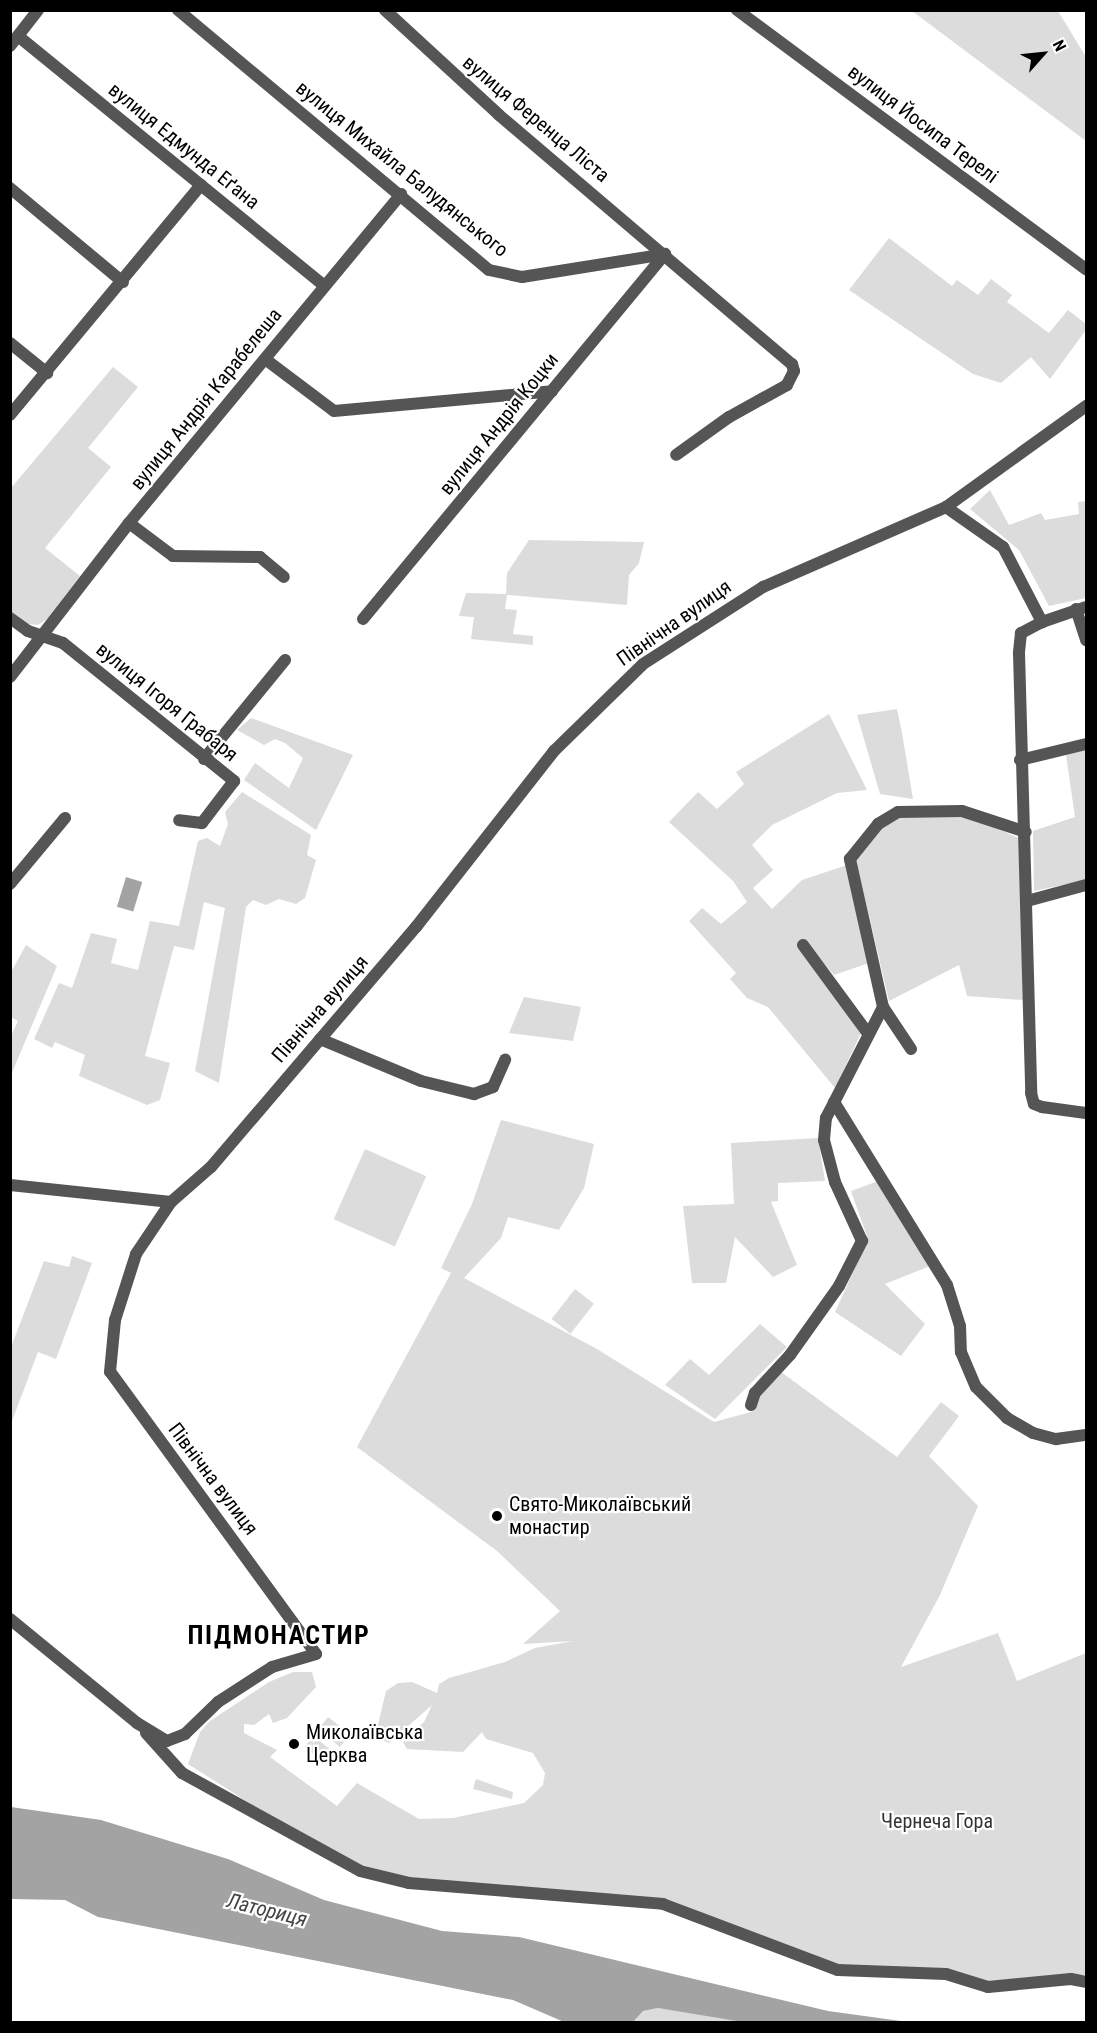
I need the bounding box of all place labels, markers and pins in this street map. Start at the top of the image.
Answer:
place label: Свято-Миколаївський монастир [509,1492,691,1539]
marker: Свято-Миколаївський монастир [490,1509,504,1523]
place label: Миколаївська Церква [306,1720,423,1767]
marker: Миколаївська Церква [287,1737,301,1751]

